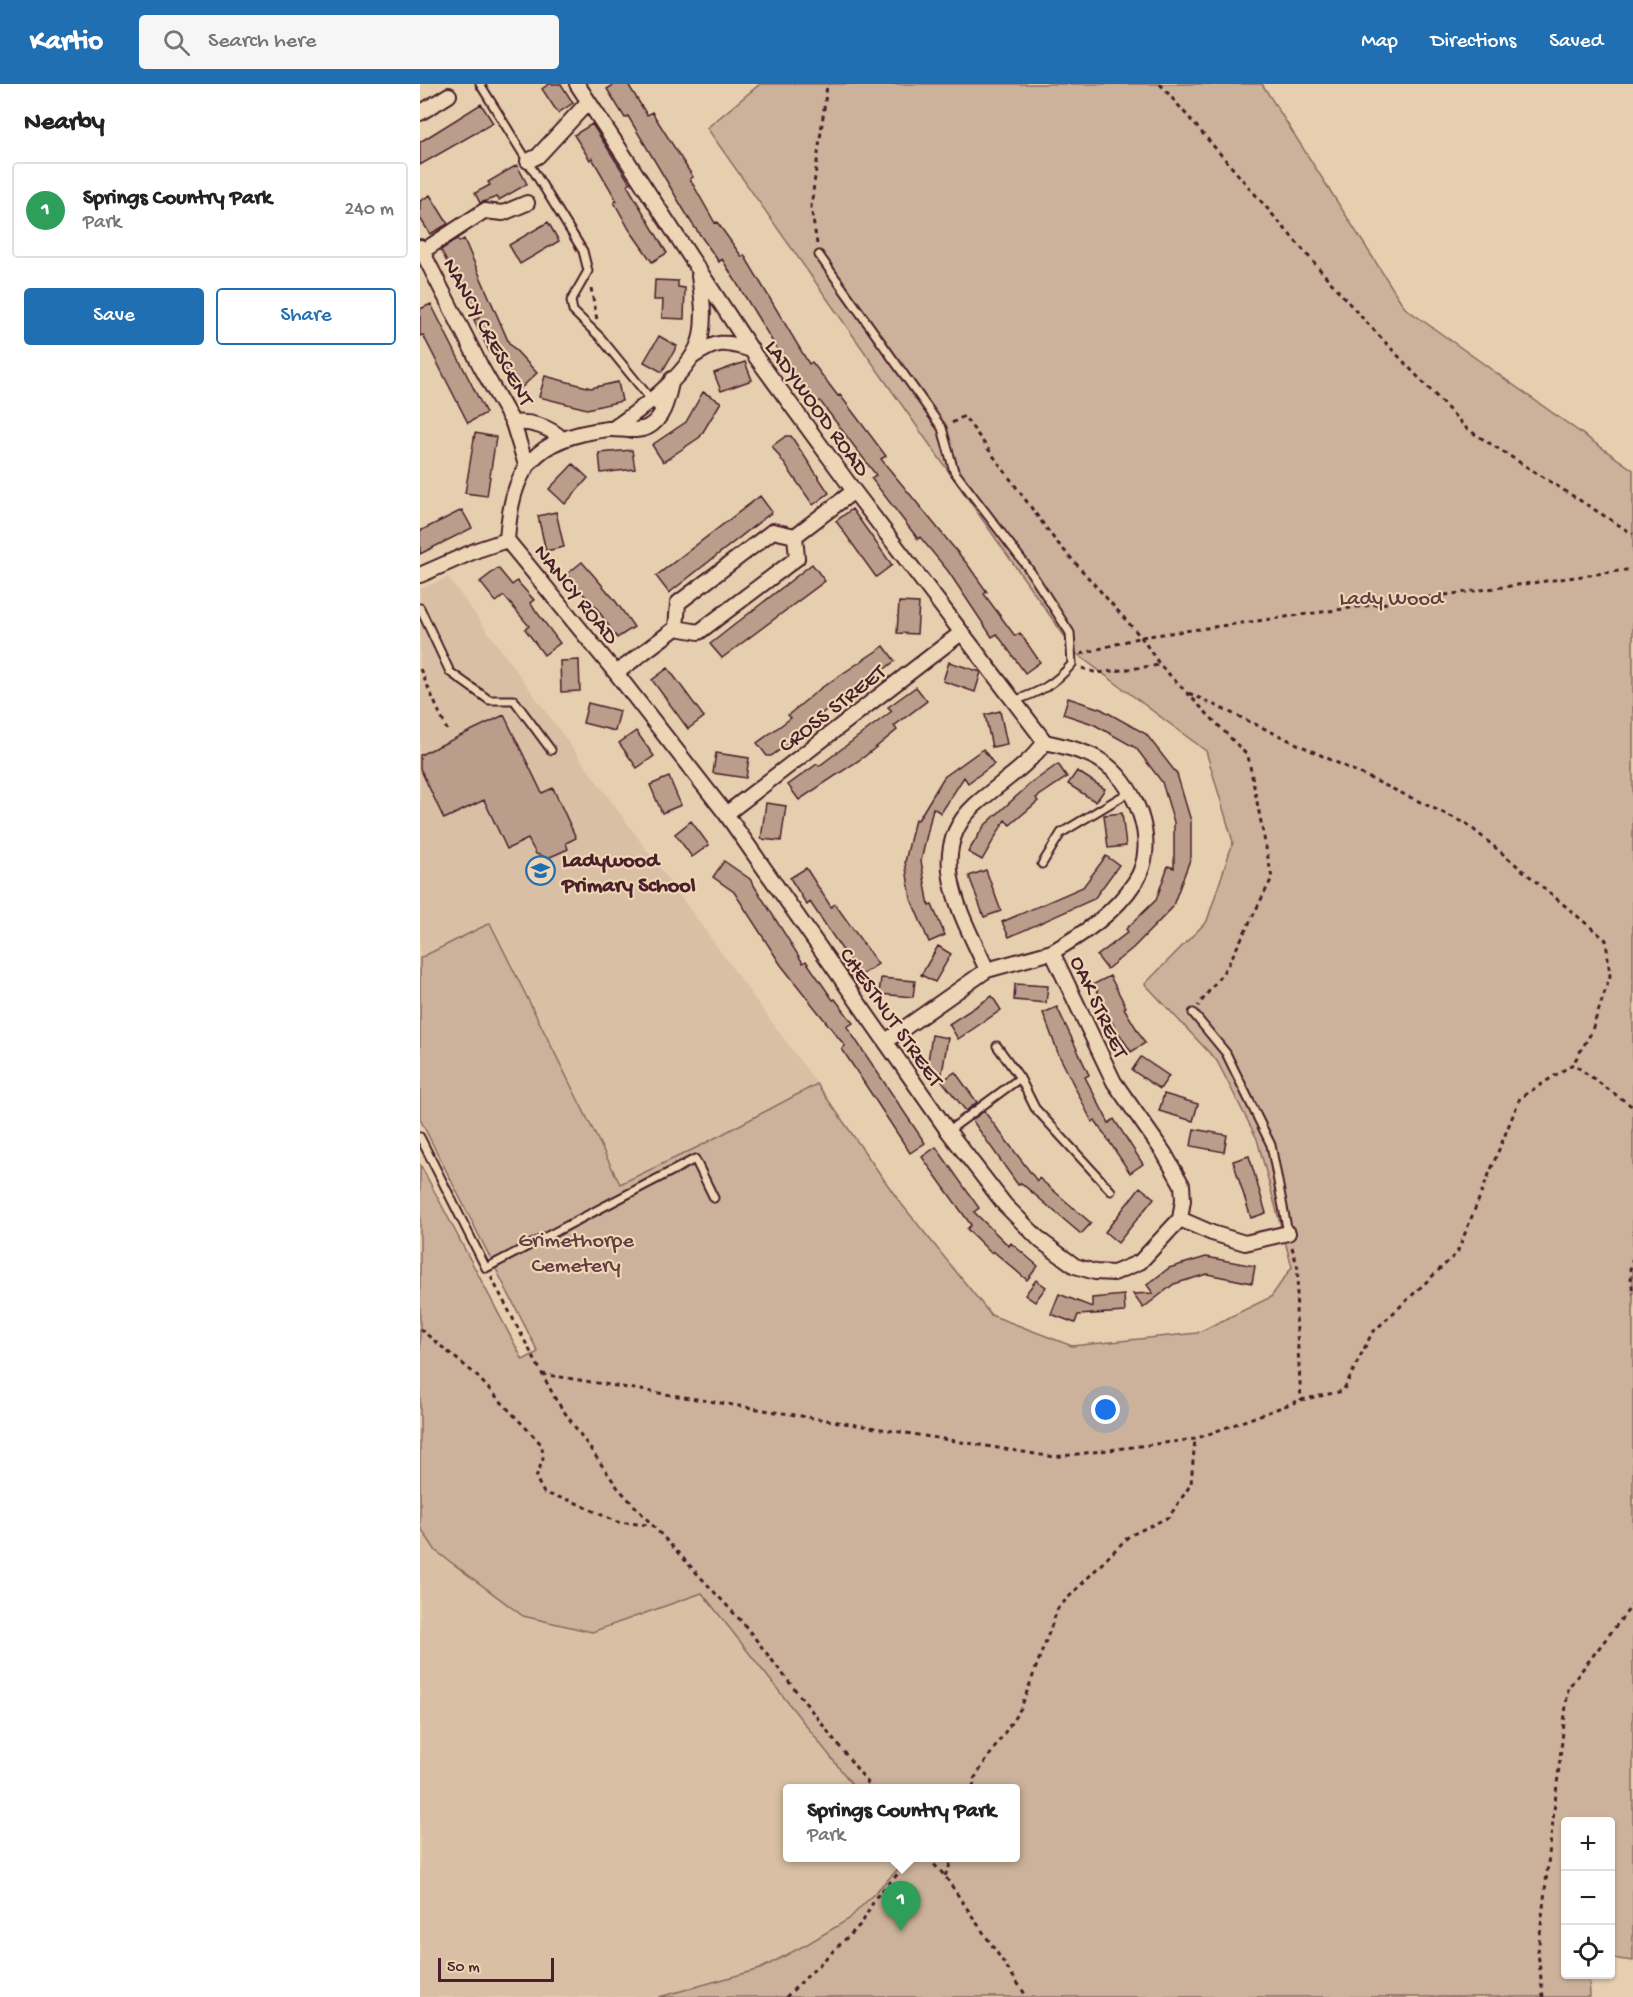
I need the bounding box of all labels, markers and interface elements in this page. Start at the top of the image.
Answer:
search box [139,15,559,69]
text: Kartio [30,26,103,59]
icon: search [160,26,193,59]
text: Search here [208,29,316,55]
text: Map [1361,30,1398,55]
text: Directions [1431,30,1516,55]
text: Saved [1549,30,1603,55]
text: Nearby [24,108,105,139]
text: Springs Country Park [83,186,272,212]
text: 1 [41,199,50,222]
text: 240 m [344,199,394,222]
text: Park [83,212,121,235]
street label: NANCY CRESCENT [435,255,539,413]
button: Save [24,288,204,345]
button: Share [216,288,396,345]
street label: LADYWOOD ROAD [758,336,874,483]
street label: NANCY ROAD [527,540,624,651]
park label: Lady Wood [1339,587,1445,613]
street label: CROSS STREET [775,659,893,760]
place label: Ladywood Primary School [561,849,696,900]
school or university icon: Ladywood Primary School [525,855,557,887]
street label: CHESTNUT STREET [832,944,948,1094]
street label: OAK STREET [1062,953,1133,1064]
park label: Grimethorpe Cemetery [518,1229,634,1280]
your location [1091,1395,1120,1424]
popup [783,1784,1020,1862]
text: Springs Country Park [807,1799,996,1825]
map controls [1561,1817,1615,1979]
button: + [1561,1817,1615,1871]
text: Park [807,1825,845,1848]
button: − [1561,1871,1615,1925]
pin: 1 [882,1882,920,1931]
button: locate [1561,1925,1615,1979]
scale bar [438,1955,554,1982]
text: 50 m [447,1959,480,1978]

